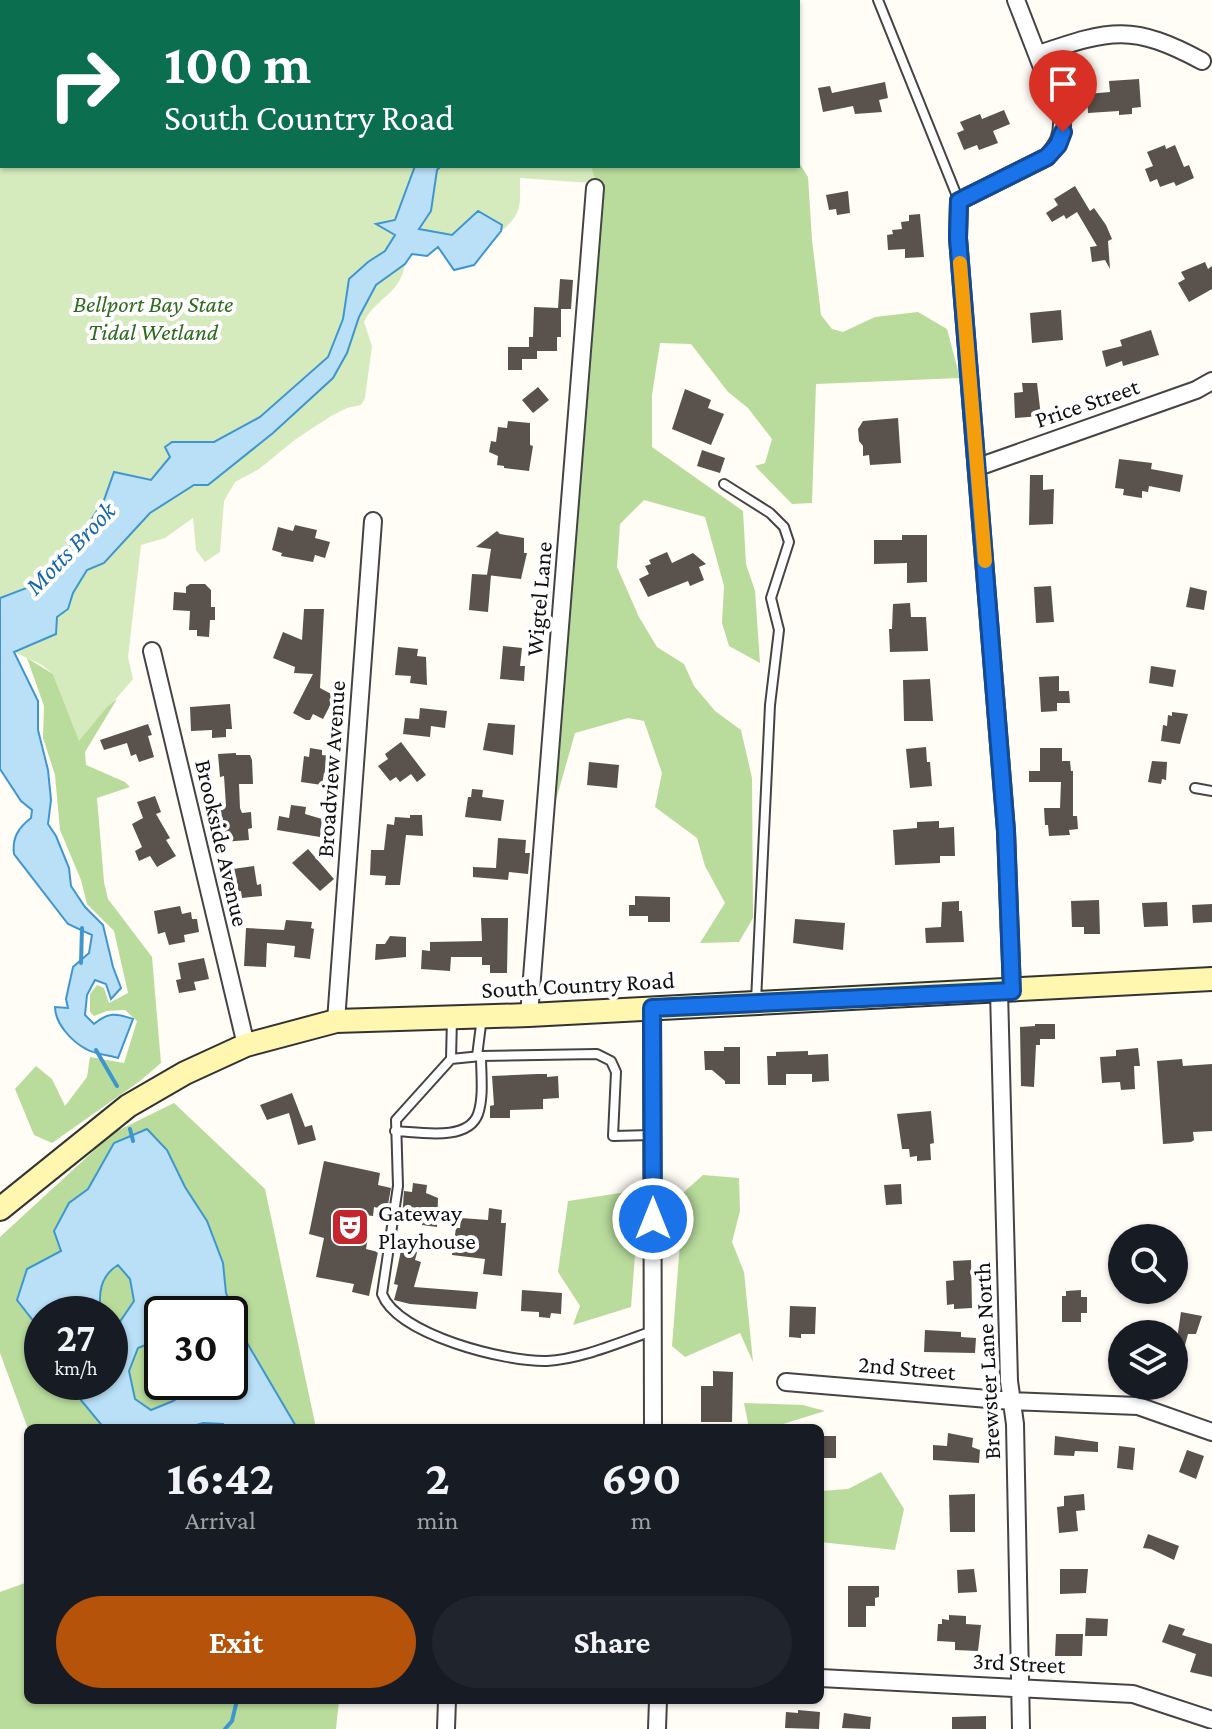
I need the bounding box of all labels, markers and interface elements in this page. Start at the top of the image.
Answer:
icon: right [32,32,136,136]
text: 100 m [164,33,311,95]
pin [1029,50,1097,132]
icon: arrive [1041,62,1085,106]
text: South Country Road [164,98,454,138]
park label: Bellport Bay State Tidal Wetland [73,290,233,345]
street label: Price Street [1031,372,1143,433]
water label: Motts Brook [18,495,123,601]
street label: Wigtel Lane [520,540,557,658]
street label: Broadview Avenue [311,679,350,858]
street label: Brookside Avenue [190,757,255,929]
street label: South Country Road [481,966,676,1003]
position arrow [611,1177,695,1261]
place label: Gateway Playhouse [378,1199,476,1254]
theatre icon: Gateway Playhouse [329,1206,371,1248]
map controls [1108,1224,1188,1400]
button: search [1108,1224,1188,1304]
street label: Brewster Lane North [968,1261,1005,1461]
speed limit sign: 30 [144,1296,248,1400]
text: 27 [57,1315,95,1360]
button: layers [1108,1320,1188,1400]
street label: 2nd Street [857,1350,958,1385]
text: km/h [54,1357,98,1379]
text: 16:42 [167,1451,274,1504]
text: 2 [425,1451,450,1504]
text: 690 [601,1451,681,1504]
text: Arrival [185,1506,256,1535]
text: min [417,1506,458,1535]
text: m [631,1506,652,1535]
button: Exit [56,1596,416,1688]
button: Share [432,1596,792,1688]
street label: 3rd Street [972,1647,1067,1678]

